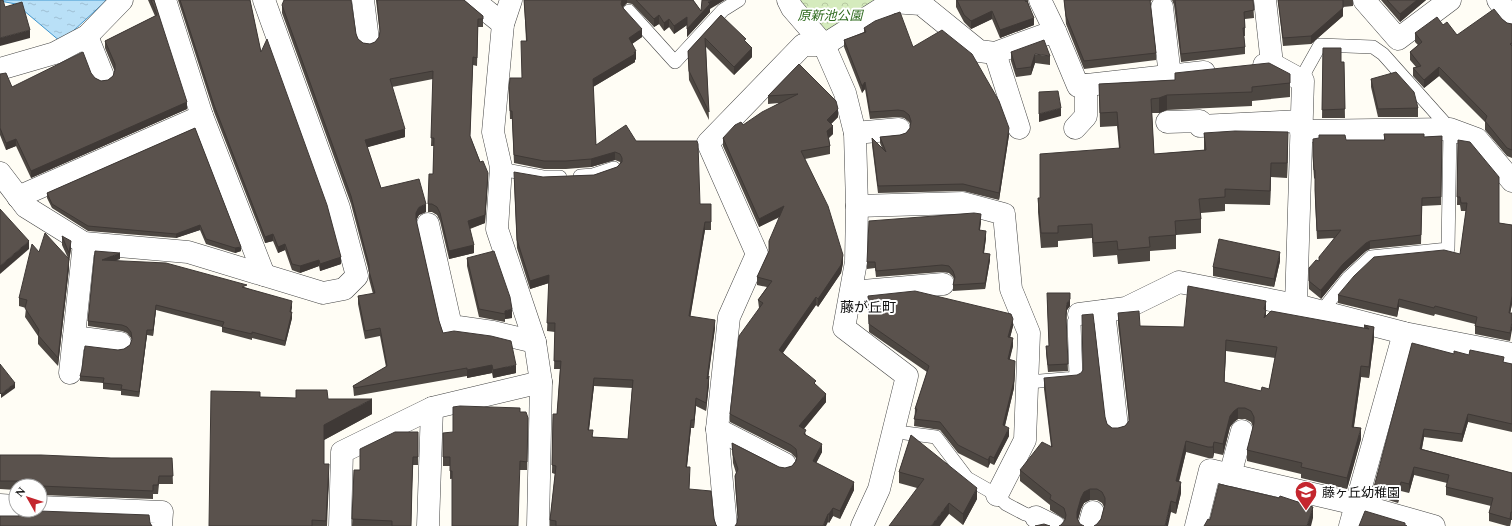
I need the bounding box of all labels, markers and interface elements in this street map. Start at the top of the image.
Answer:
park label: 原新池公園 [797,6,864,26]
district label: 藤が丘町 [840,297,896,318]
north arrow [8,478,48,518]
school or university icon: 藤ヶ丘幼稚園 [1293,479,1319,512]
text: N [11,483,30,501]
place label: 藤ヶ丘幼稚園 [1322,483,1400,503]

